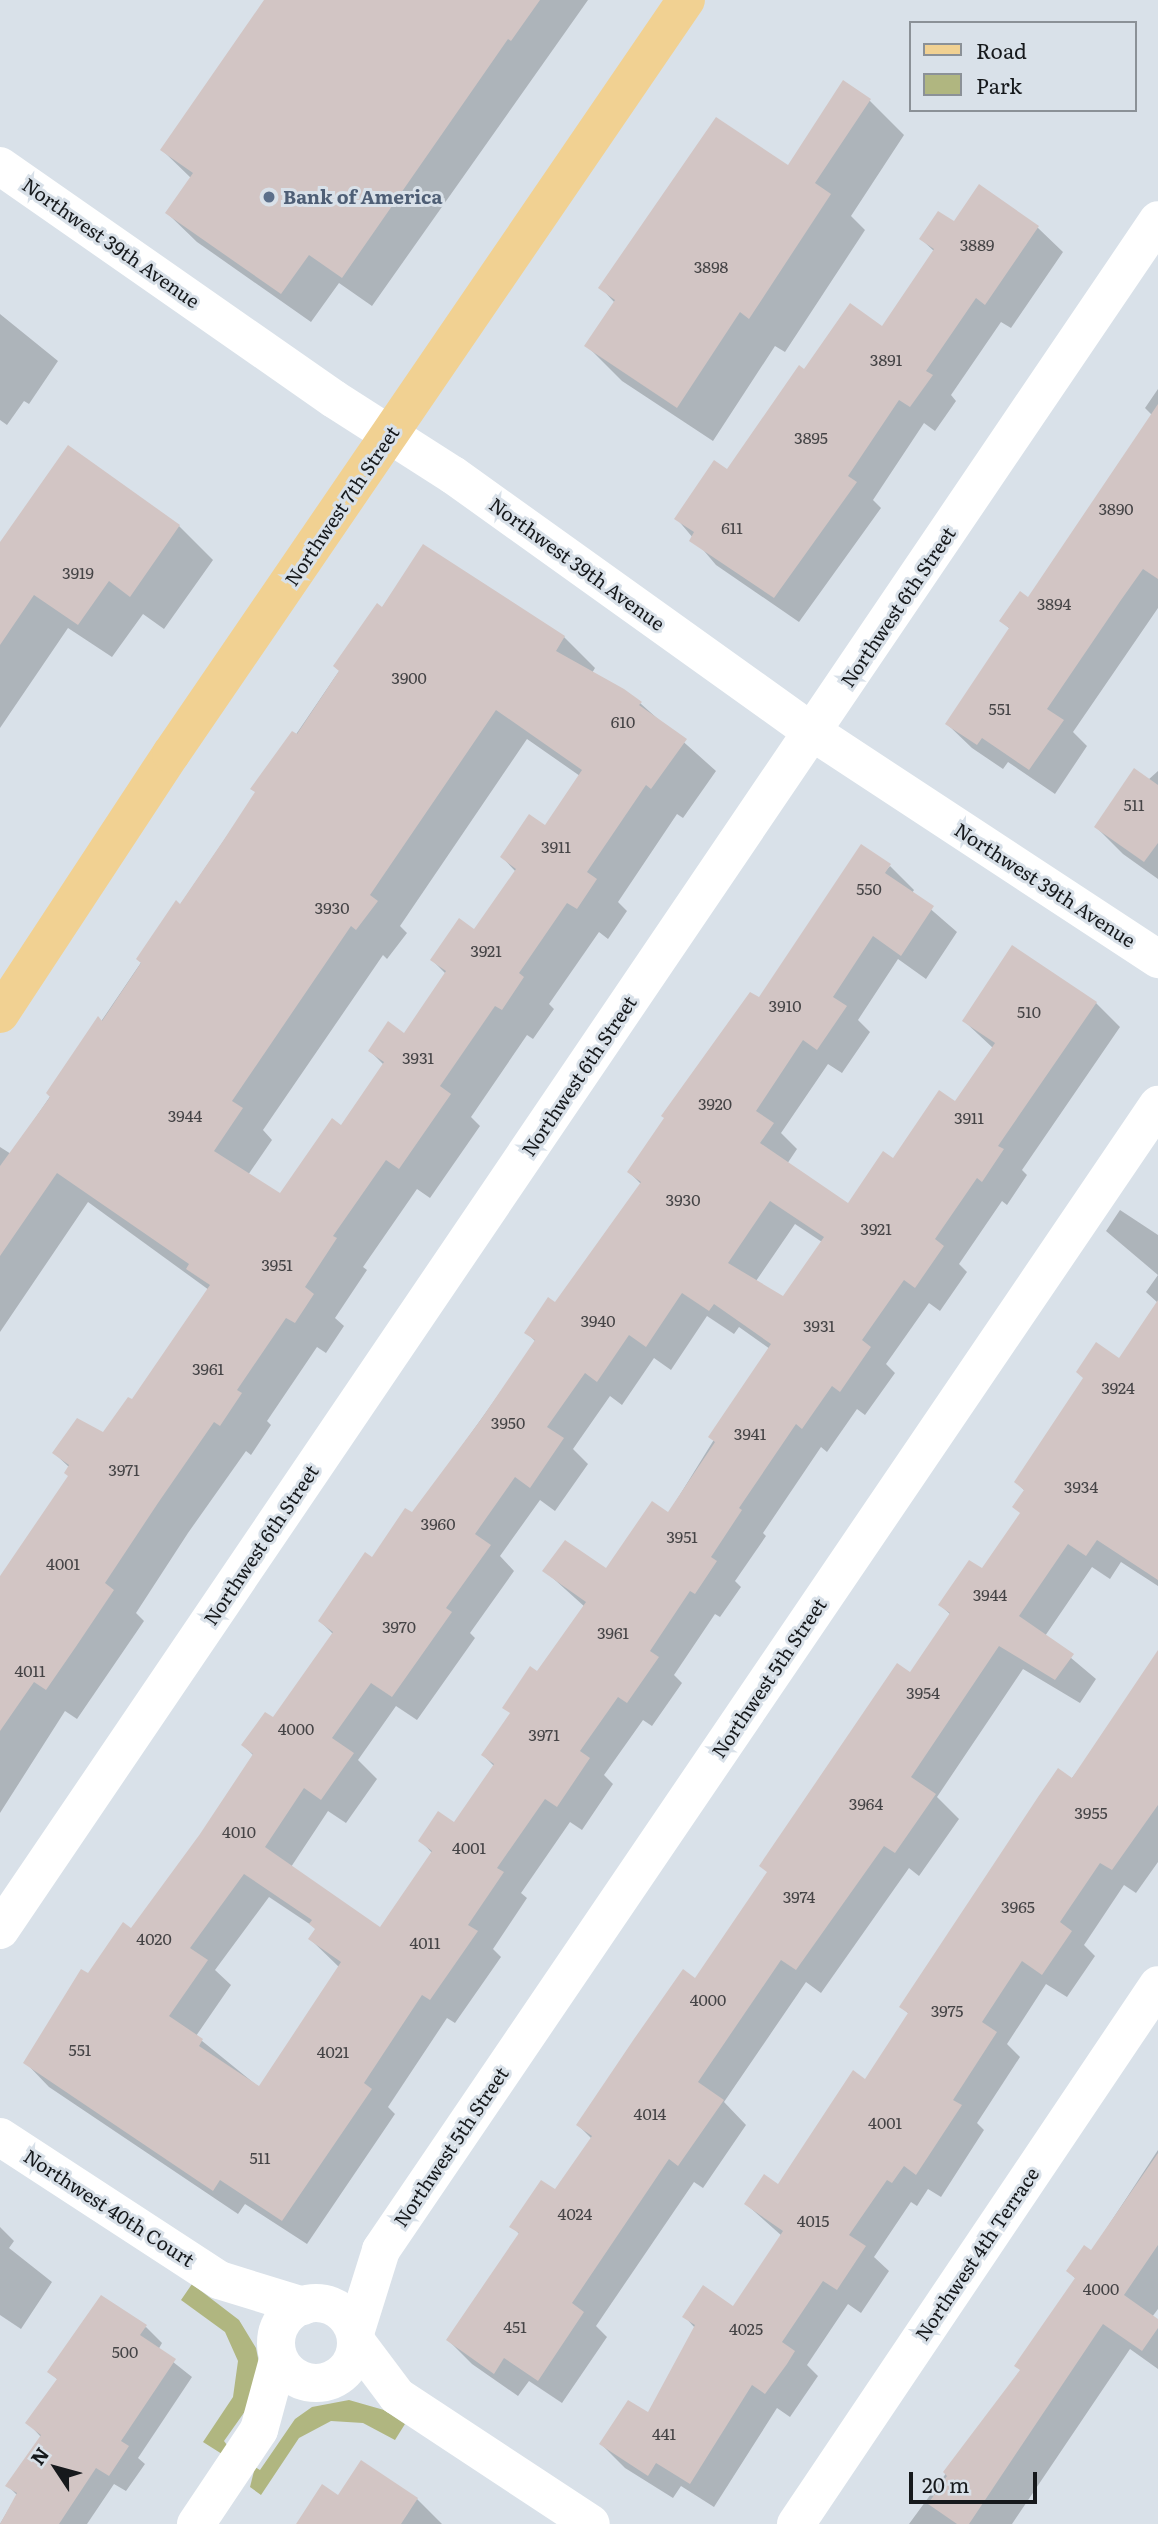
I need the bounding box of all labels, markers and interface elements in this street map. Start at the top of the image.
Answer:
legend [909,21,1137,112]
text: Road [976,34,1027,65]
text: Park [976,69,1022,100]
street label: Northwest 39th Avenue [18,173,204,313]
place label: Bank of America [283,186,442,208]
marker: Bank of America [261,189,277,205]
house number: 3889 [960,234,994,254]
house number: 3898 [694,256,728,276]
house number: 3891 [870,349,902,369]
street label: Northwest 7th Street [280,422,404,590]
house number: 3895 [794,427,828,447]
street label: Northwest 39th Avenue [485,493,669,635]
house number: 3890 [1098,498,1134,518]
house number: 611 [721,517,743,537]
street label: Northwest 6th Street [836,522,960,692]
house number: 3919 [62,562,94,582]
house number: 3894 [1037,593,1071,613]
house number: 3900 [391,667,427,687]
house number: 551 [989,698,1011,718]
house number: 610 [611,711,635,731]
house number: 511 [1123,794,1145,814]
street label: Northwest 39th Avenue [950,818,1140,952]
house number: 3911 [541,836,571,856]
house number: 550 [856,878,882,898]
house number: 3930 [315,897,349,917]
house number: 3921 [470,940,502,960]
street label: Northwest 6th Street [517,991,641,1161]
house number: 3910 [769,995,801,1015]
house number: 510 [1017,1001,1041,1021]
house number: 3931 [402,1047,434,1067]
house number: 3920 [698,1093,732,1113]
house number: 3944 [168,1105,202,1125]
house number: 3911 [954,1107,984,1127]
house number: 3930 [666,1189,700,1209]
house number: 3921 [860,1218,892,1238]
house number: 3951 [261,1254,293,1274]
house number: 3940 [580,1310,616,1330]
house number: 3931 [803,1315,835,1335]
house number: 3961 [192,1358,224,1378]
house number: 3924 [1101,1377,1135,1397]
house number: 3950 [491,1412,525,1432]
house number: 3941 [734,1423,766,1443]
house number: 3971 [108,1459,140,1479]
street label: Northwest 6th Street [199,1460,323,1630]
house number: 3934 [1064,1476,1098,1496]
house number: 3960 [421,1513,455,1533]
house number: 3951 [666,1526,698,1546]
house number: 4001 [46,1553,80,1573]
house number: 3944 [973,1584,1007,1604]
street label: Northwest 5th Street [707,1594,831,1762]
house number: 3970 [382,1616,416,1636]
house number: 3961 [597,1622,629,1642]
house number: 4011 [14,1660,46,1680]
house number: 3954 [906,1682,940,1702]
house number: 4000 [278,1718,314,1738]
house number: 3971 [528,1724,560,1744]
house number: 3964 [849,1793,883,1813]
house number: 3955 [1074,1802,1108,1822]
house number: 4010 [222,1821,256,1841]
house number: 4001 [452,1837,486,1857]
house number: 3974 [783,1886,815,1906]
house number: 3965 [1001,1896,1035,1916]
house number: 4020 [136,1928,172,1948]
house number: 4011 [409,1932,441,1952]
house number: 4000 [690,1989,726,2009]
house number: 3975 [931,2000,963,2020]
house number: 551 [69,2039,91,2059]
house number: 4021 [317,2041,349,2061]
street label: Northwest 5th Street [389,2063,513,2231]
house number: 4014 [634,2103,666,2123]
house number: 4001 [868,2112,902,2132]
street label: Northwest 40th Court [20,2144,198,2272]
house number: 511 [249,2147,271,2167]
street label: Northwest 4th Terrace [910,2163,1044,2345]
house number: 4024 [558,2203,592,2223]
house number: 4015 [797,2210,829,2230]
house number: 4000 [1083,2278,1119,2298]
house number: 451 [503,2316,527,2336]
house number: 4025 [729,2318,763,2338]
house number: 500 [112,2341,138,2361]
house number: 441 [652,2423,676,2443]
north arrow [21,2433,91,2503]
text: N [23,2441,55,2470]
scale bar [913,2458,1041,2502]
text: 20 m [922,2468,969,2499]

